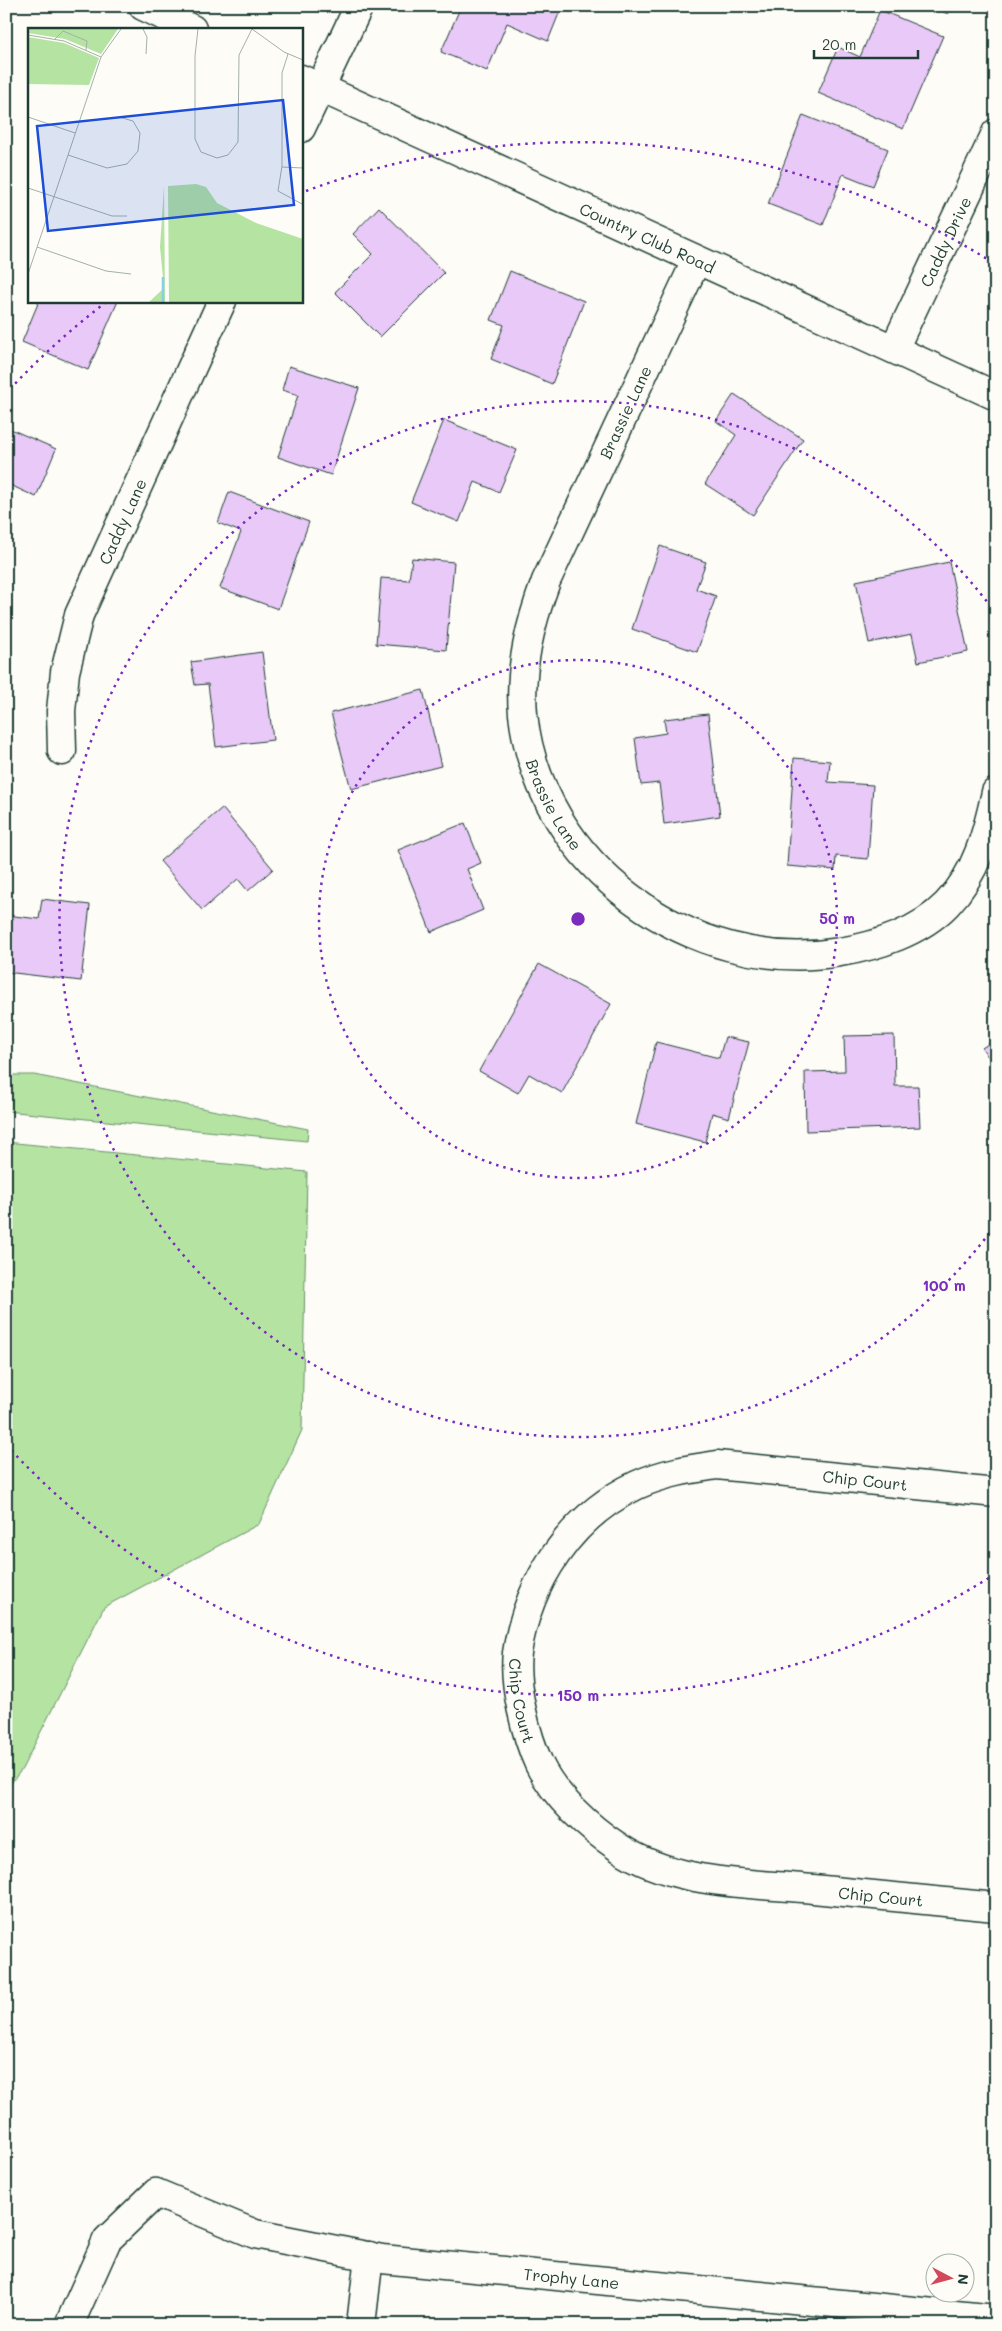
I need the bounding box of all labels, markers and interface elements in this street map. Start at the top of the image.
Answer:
inset map [28,28,302,302]
scale bar [814,28,918,60]
text: 20 m [822,34,856,54]
street label: Caddy Drive [914,193,975,290]
street label: Country Club Road [577,197,719,277]
street label: Brassie Lane [594,362,656,462]
street label: Caddy Lane [93,475,150,568]
street label: Brassie Lane [522,756,587,854]
text: 50 m [819,908,855,928]
centre of rings [569,910,587,928]
text: 100 m [922,1275,966,1295]
street label: Chip Court [822,1465,908,1495]
street label: Chip Court [506,1658,540,1745]
text: 150 m [557,1685,599,1705]
street label: Chip Court [837,1881,924,1910]
north arrow [924,2254,974,2304]
street label: Trophy Lane [523,2262,620,2293]
text: N [953,2273,973,2286]

